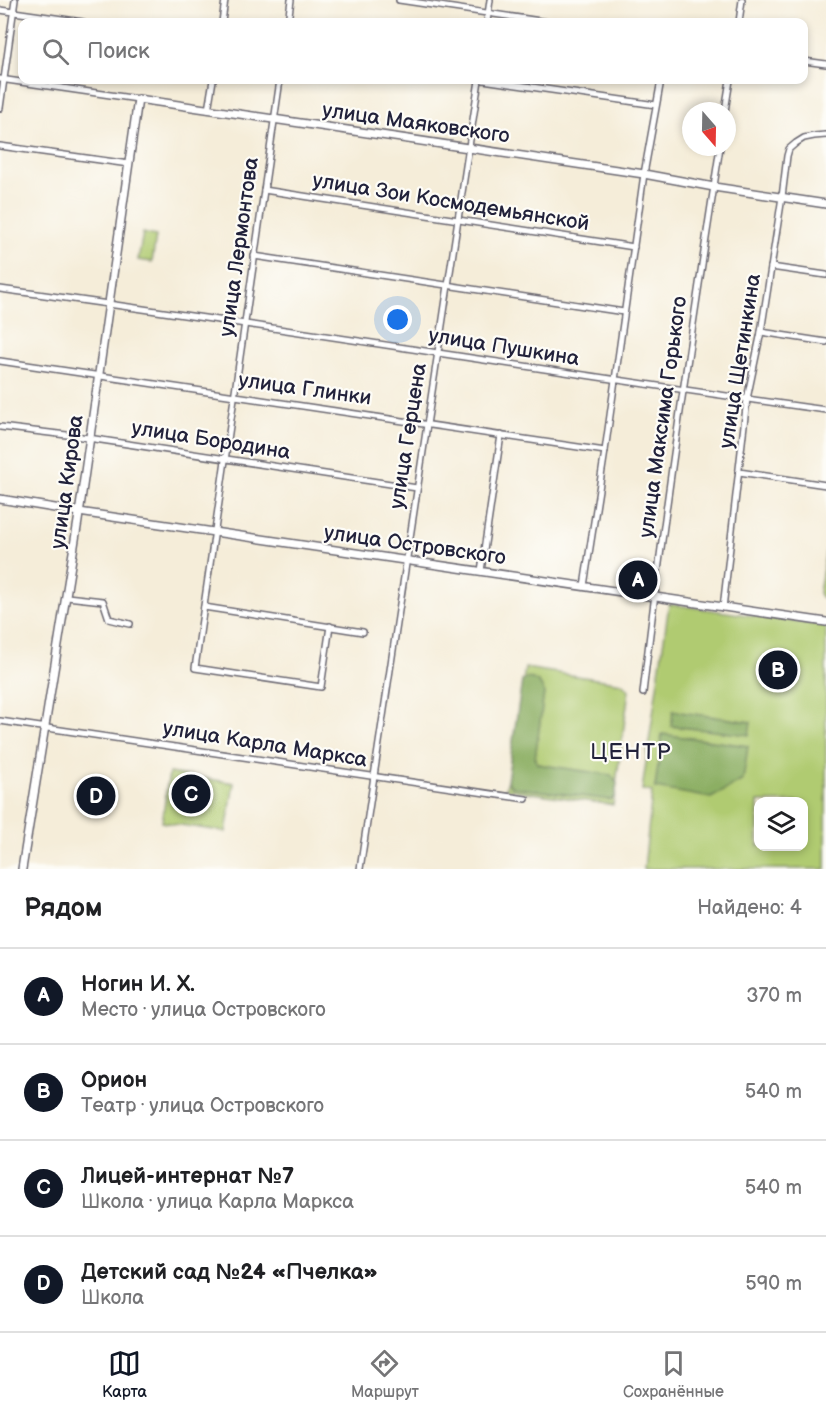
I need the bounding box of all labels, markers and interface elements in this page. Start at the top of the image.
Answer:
search box [18,18,808,84]
icon: search [39,35,72,68]
text: Поиск [87,38,150,65]
street label: улица Маяковского [321,97,511,149]
north arrow [682,102,736,156]
street label: улица Лермонтова [214,155,264,338]
street label: улица Зои Космодемьянской [311,168,591,236]
street label: улица Щетинкина [714,271,766,450]
street label: улица Максима Горького [634,295,692,539]
your location [383,305,412,334]
street label: улица Пушкина [427,323,582,371]
street label: улица Герцена [384,361,432,511]
street label: улица Глинки [237,367,373,411]
street label: улица Кирова [45,413,89,551]
street label: улица Бородина [130,415,293,465]
street label: улица Островского [322,520,508,570]
pin: A [618,558,658,602]
pin: B [758,648,798,692]
street label: улица Карла Маркса [161,715,370,773]
district label: ЦЕНТР [590,739,672,766]
pin: C [172,772,210,816]
pin: D [76,774,116,818]
map controls [754,797,808,851]
button: layers [754,797,808,851]
text: Рядом [24,893,102,924]
text: Найдено: 4 [697,896,802,920]
text: Ногин И. Х. [81,971,195,998]
text: A [37,984,50,1008]
text: 370 m [746,984,802,1008]
text: Место · улица Островского [81,998,326,1022]
text: Орион [81,1067,147,1094]
text: B [36,1080,51,1104]
text: 540 m [745,1080,802,1104]
text: Театр · улица Островского [81,1094,324,1118]
text: Лицей-интернат №7 [81,1163,294,1190]
text: C [36,1176,51,1200]
text: 540 m [745,1176,802,1200]
text: Школа · улица Карла Маркса [81,1190,354,1214]
text: Детский сад №24 «Пчелка» [81,1259,378,1286]
text: D [37,1272,50,1296]
text: 590 m [745,1272,802,1296]
text: Школа [81,1286,144,1310]
tab: Карта [102,1347,147,1402]
tab: Маршрут [351,1347,419,1402]
tab: Сохранённые [623,1347,724,1402]

